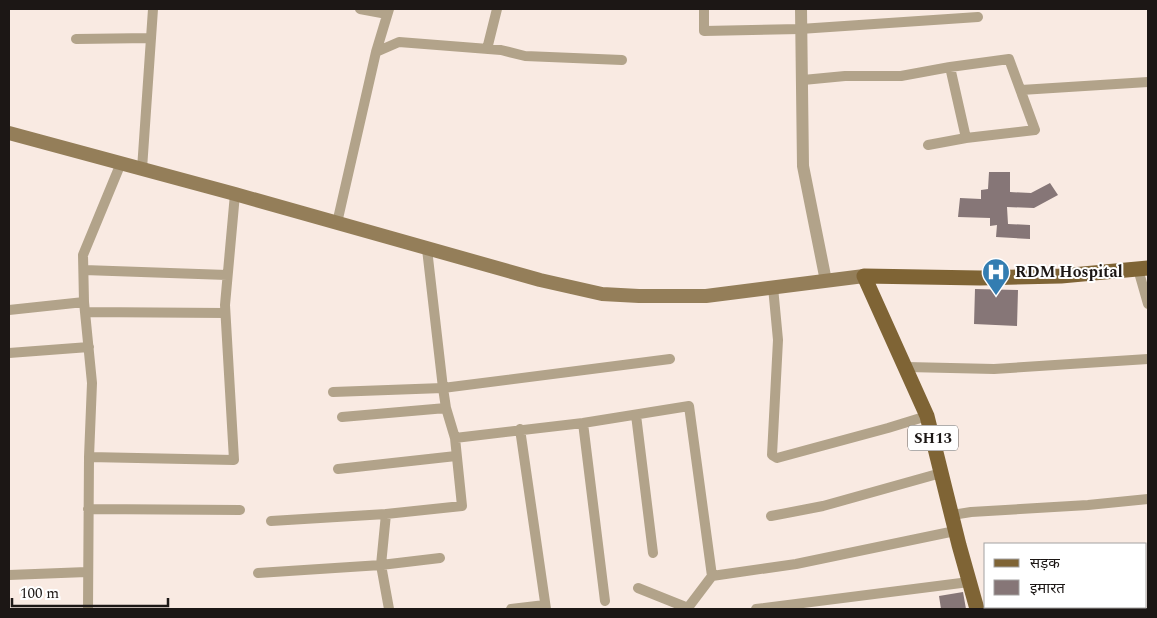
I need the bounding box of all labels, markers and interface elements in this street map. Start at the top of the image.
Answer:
hospital icon: RDM Hospital [981,257,1011,296]
place label: RDM Hospital [1015,260,1123,284]
road number: SH13 [908,426,958,450]
legend [984,543,1147,608]
text: सड़क [1030,552,1060,575]
scale bar [12,576,169,608]
text: इमारत [1030,577,1065,600]
text: 100 m [20,582,59,605]

